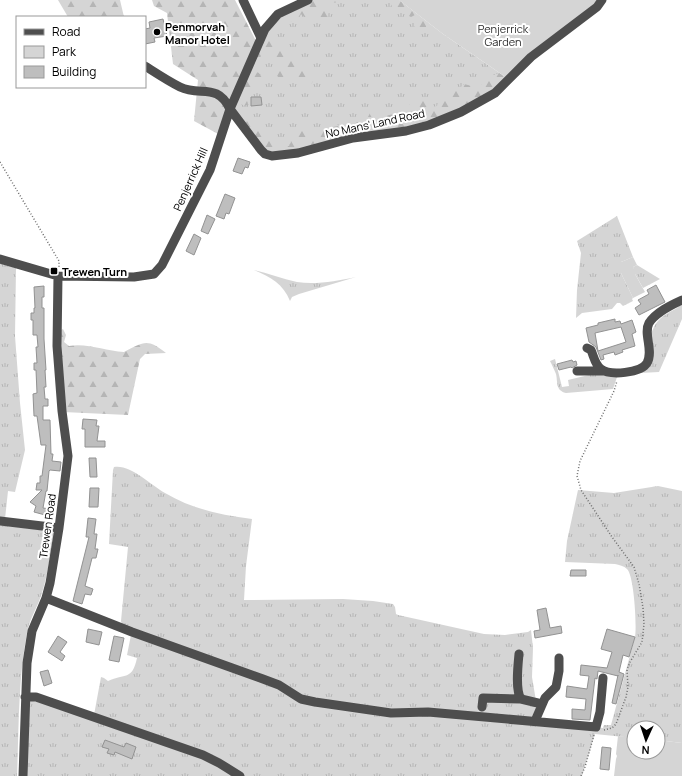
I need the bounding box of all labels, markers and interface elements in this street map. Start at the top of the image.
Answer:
legend [16,16,146,88]
place label: Penmorvah Manor Hotel [165,19,230,47]
park label: Penjerrick Garden [478,21,529,49]
text: Road [52,23,80,40]
marker: Penmorvah Manor Hotel [152,27,162,37]
text: Park [52,43,77,60]
text: Building [52,63,96,80]
street label: No Mans' Land Road [324,105,426,141]
street label: Penjerrick Hill [169,145,211,213]
place label: Trewen Turn [62,264,127,279]
marker: Trewen Turn [49,266,59,276]
street label: Trewen Road [35,493,59,559]
north arrow [626,720,666,760]
text: N [641,743,650,758]

